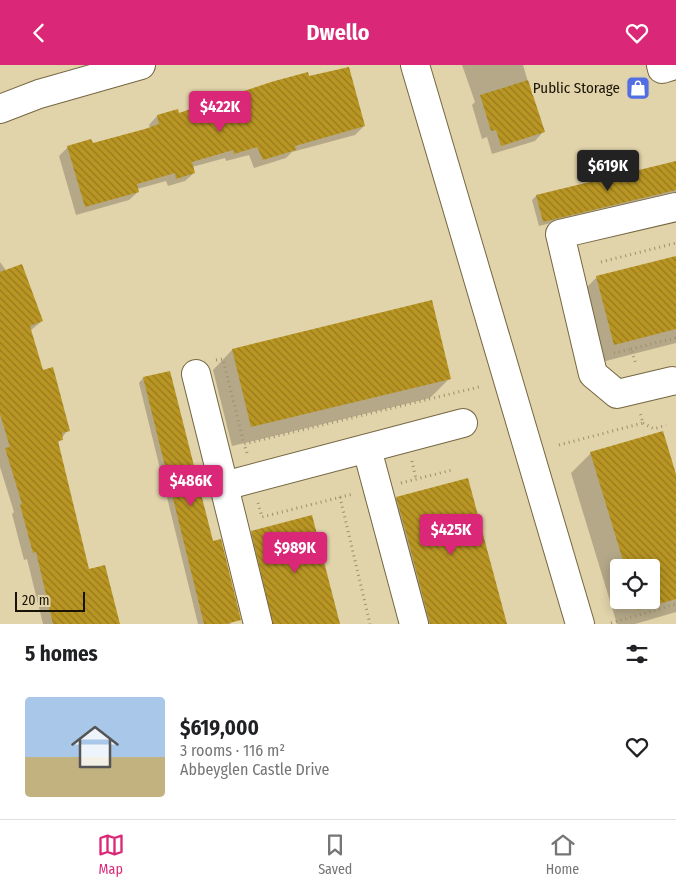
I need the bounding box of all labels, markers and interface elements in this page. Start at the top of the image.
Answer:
icon: back [25,19,53,47]
text: Dwello [306,19,370,46]
icon: heart [623,19,651,47]
shop icon: Public Storage [625,75,651,101]
place label: Public Storage [533,79,620,97]
pin: $422K [185,91,255,133]
text: $422K [200,97,240,116]
pin: $619K [573,149,643,192]
text: $619K [588,156,628,175]
pin: $486K [156,465,226,507]
text: $486K [170,471,212,490]
pin: $425K [416,513,486,556]
text: $425K [431,520,471,539]
pin: $989K [260,531,330,574]
text: $989K [274,538,316,557]
map controls [610,559,660,609]
button: locate [610,559,660,609]
scale bar [15,589,85,612]
text: 20 m [22,592,50,609]
icon: filters [623,640,651,668]
text: 5 homes [25,641,98,667]
text: $619,000 [180,715,259,741]
icon: home [65,717,125,777]
icon: heart [623,733,651,761]
text: 3 rooms · 116 m² [180,741,285,760]
text: Abbeyglen Castle Drive [180,760,329,779]
tab: Map [97,831,125,878]
tab: Saved [318,831,352,878]
tab: Home [546,831,579,878]

